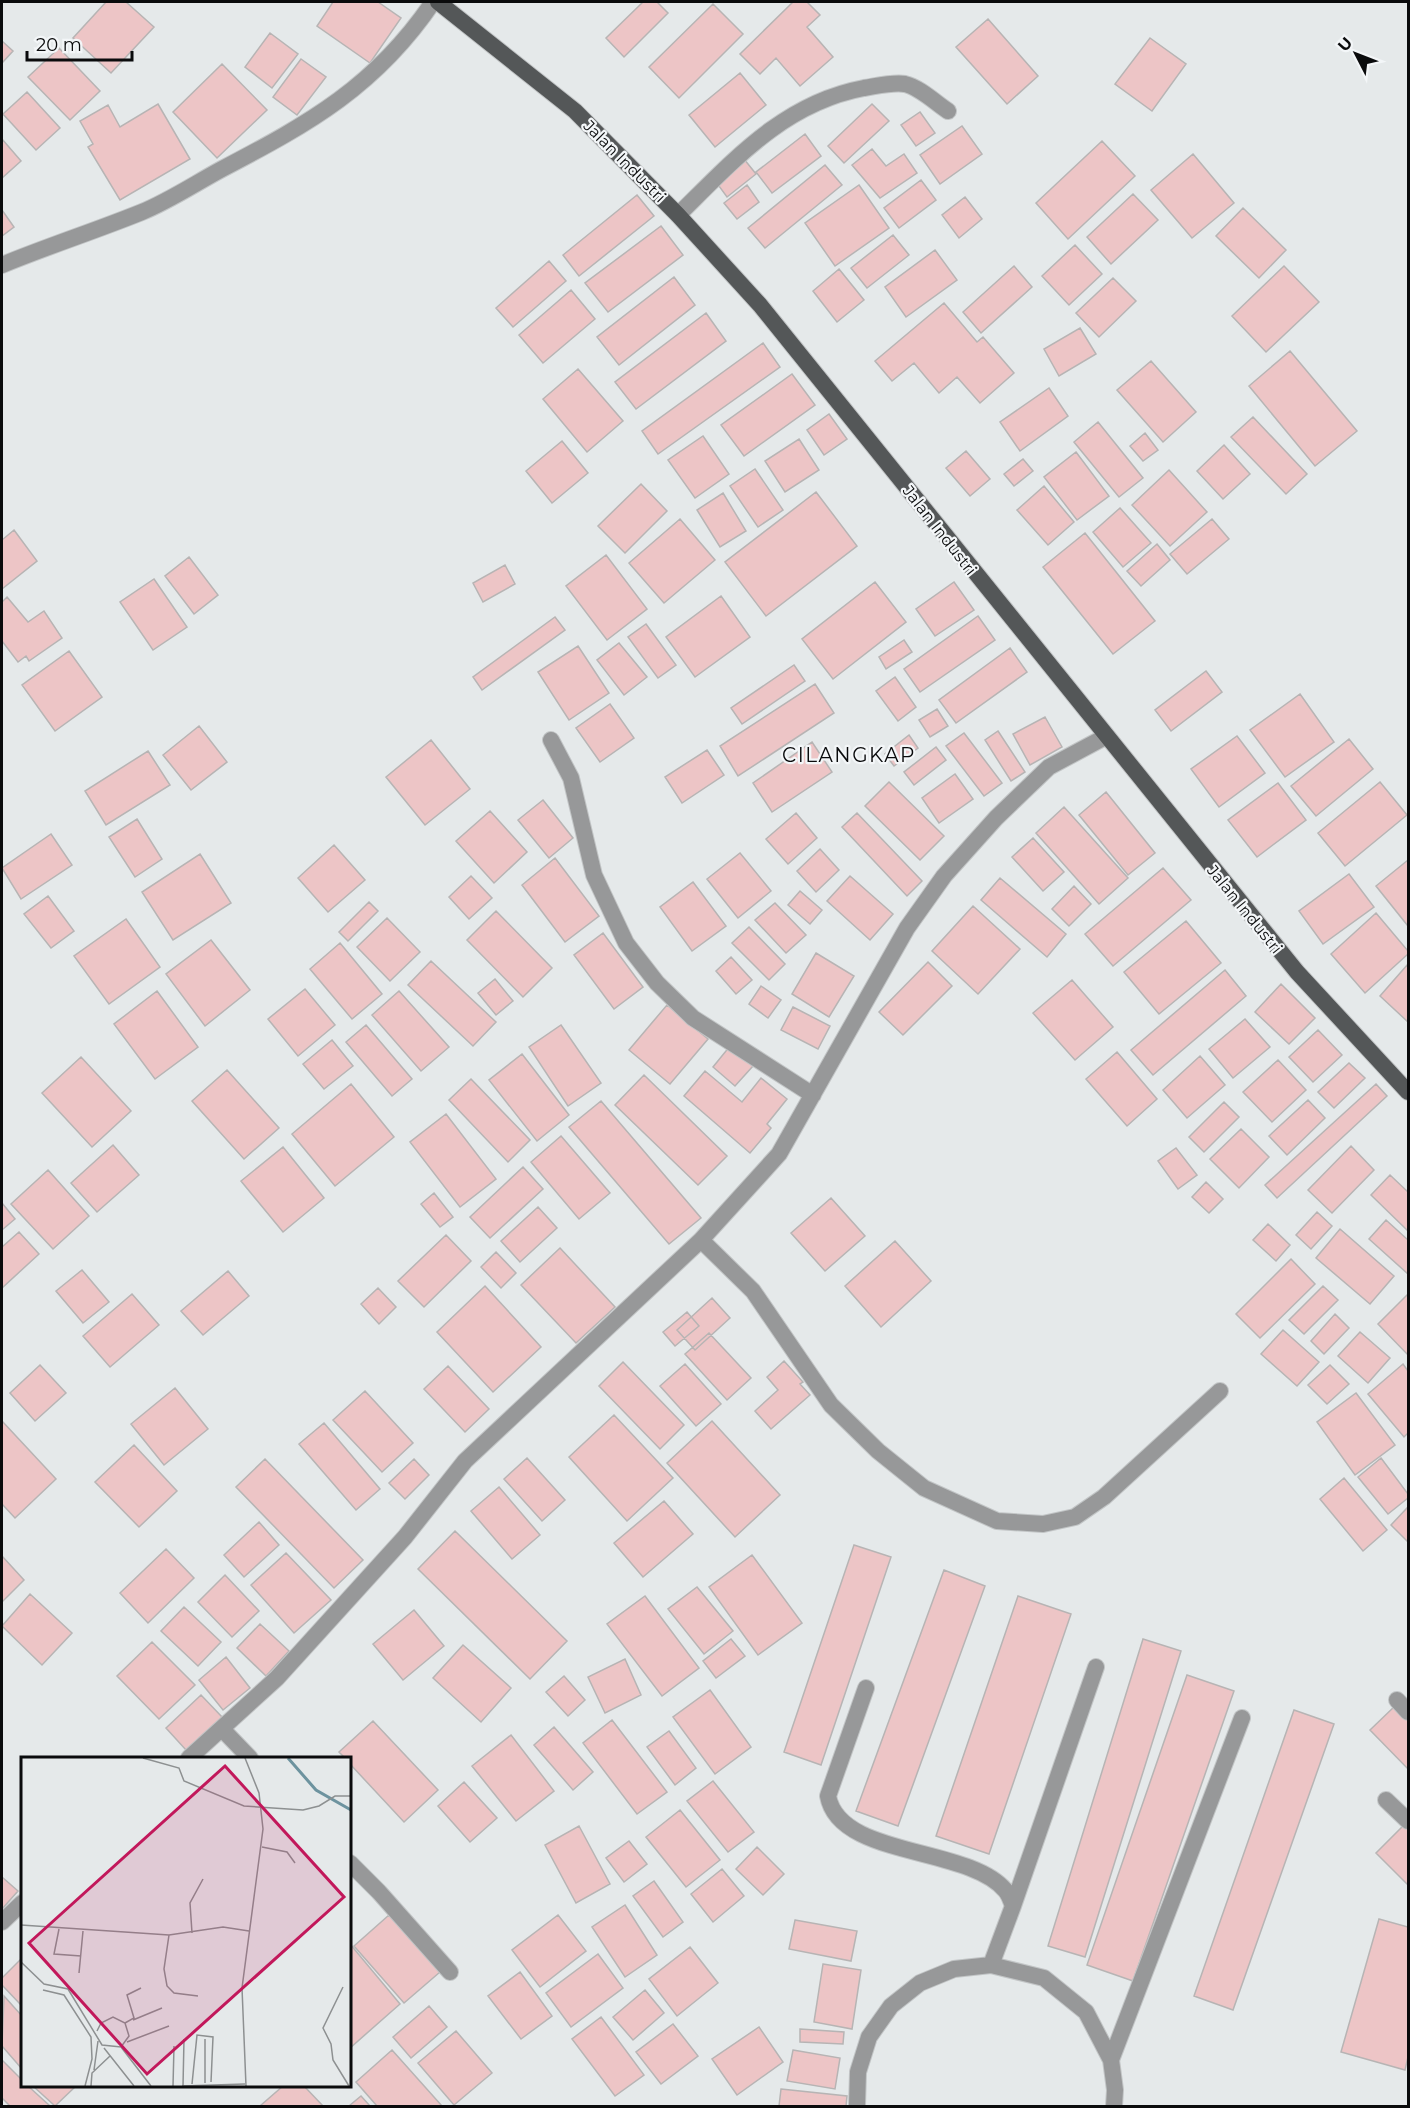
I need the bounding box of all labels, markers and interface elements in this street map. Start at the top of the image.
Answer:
scale bar [27,24,132,62]
north arrow [1326,24,1386,84]
text: U [1334,33,1357,55]
text: 20 m [36,34,82,56]
street label: Jalan Industri [579,116,670,206]
street label: Jalan Industri [898,481,980,579]
district label: CILANGKAP [782,743,916,767]
street label: Jalan Industri [1203,860,1286,957]
inset map [21,1757,351,2087]

